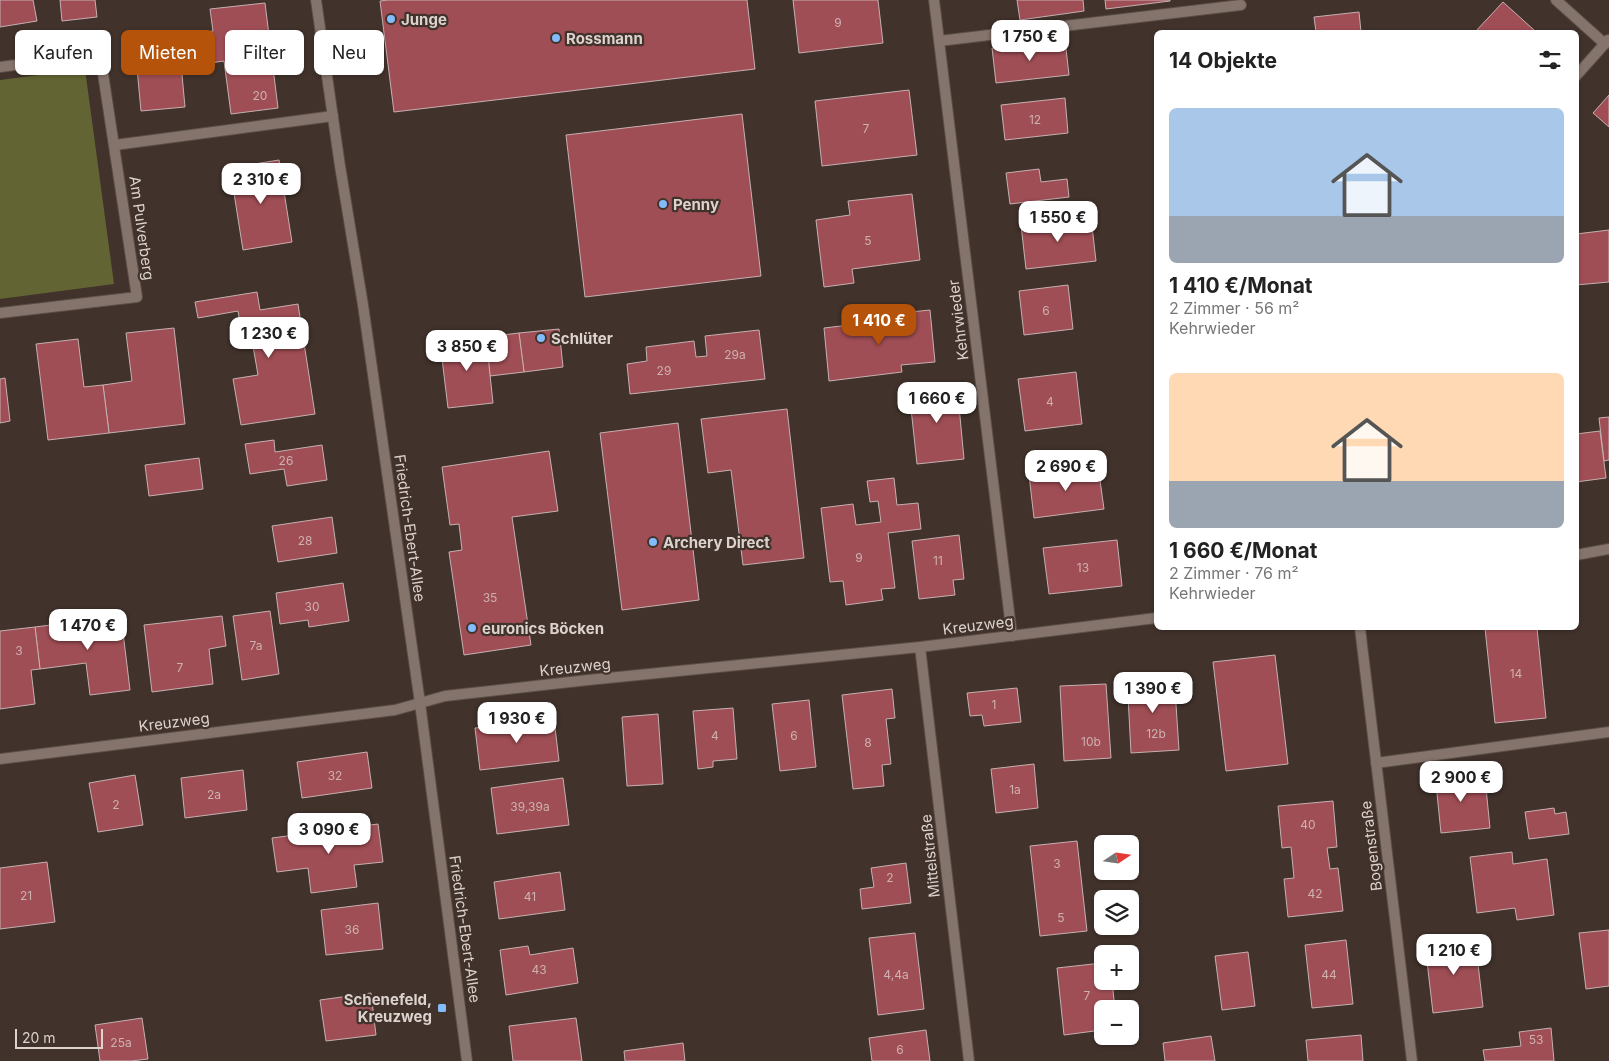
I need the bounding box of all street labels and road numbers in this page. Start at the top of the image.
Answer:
street label: Am Pulverberg [125,175,159,281]
street label: Kehrwieder [944,278,972,361]
street label: Friedrich-Ebert-Allee [390,453,430,603]
street label: Kreuzweg [941,611,1015,639]
street label: Kreuzweg [539,654,611,680]
street label: Kreuzweg [137,708,211,736]
street label: Bogenstraße [1356,800,1386,892]
street label: Mittelstraße [916,813,944,899]
street label: Friedrich-Ebert-Allee [445,854,485,1004]

